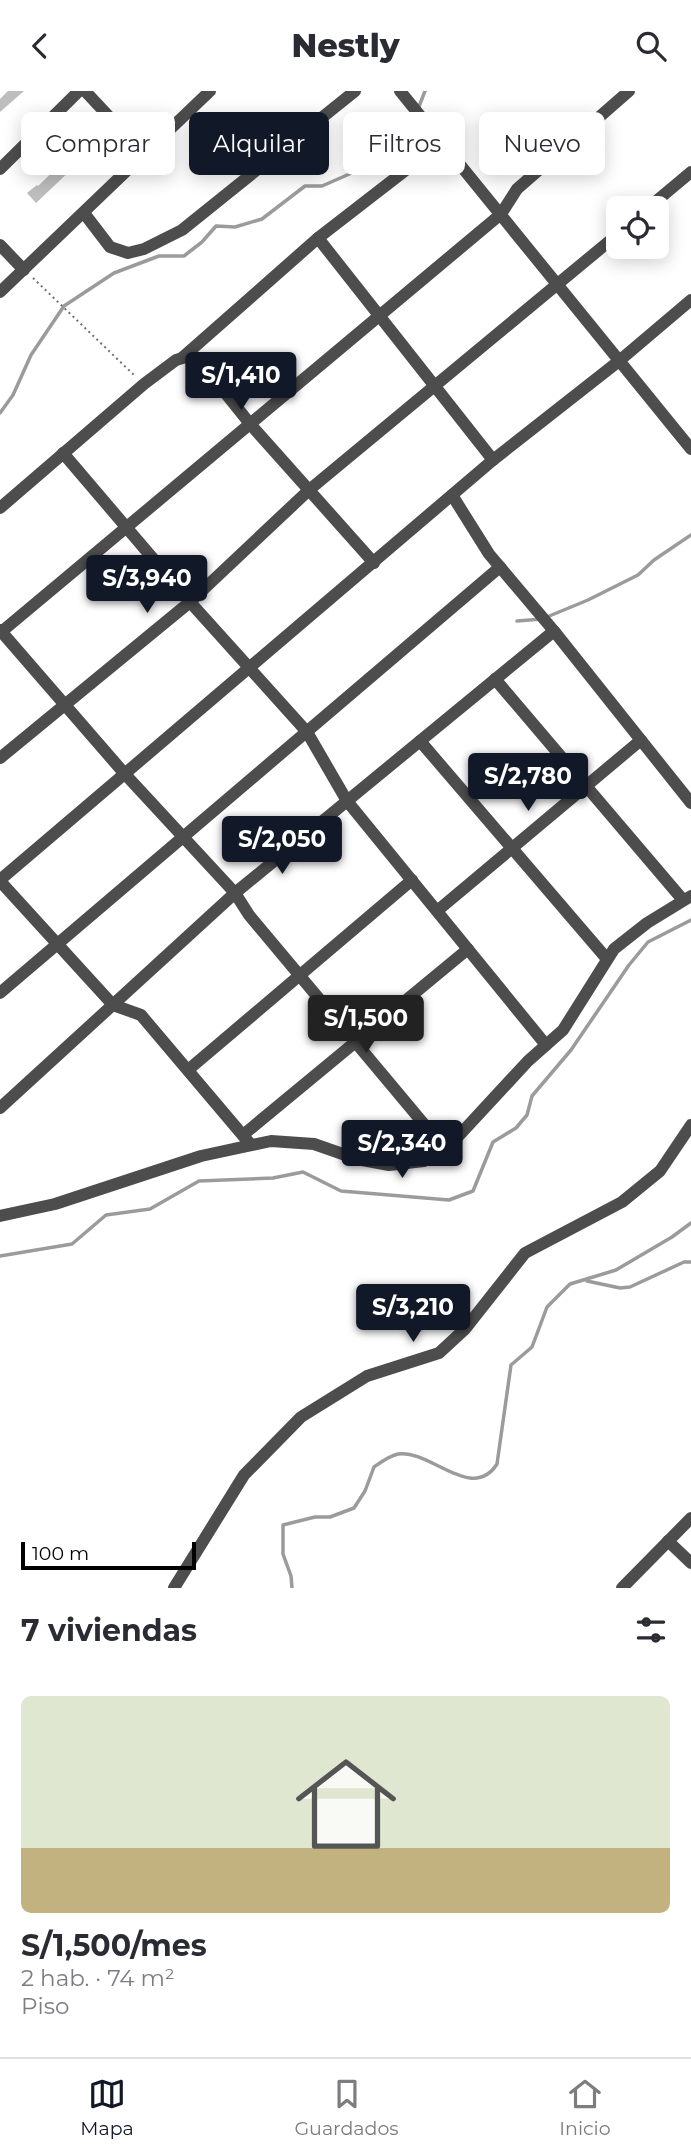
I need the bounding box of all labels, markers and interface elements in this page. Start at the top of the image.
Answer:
text: Nestly [291,26,400,65]
icon: back [21,27,59,65]
icon: search [632,27,670,65]
chip: Comprar [21,112,175,175]
chip: Alquilar [189,112,329,175]
chip: Filtros [343,112,465,175]
chip: Nuevo [479,112,605,175]
map controls [606,196,669,259]
button: locate [606,196,669,259]
pin: S/1,410 [176,353,306,412]
text: S/1,410 [201,361,281,389]
pin: S/3,940 [82,555,212,615]
text: S/3,940 [102,564,192,592]
pin: S/2,780 [463,753,593,813]
text: S/2,780 [484,762,572,790]
pin: S/2,050 [217,817,347,876]
text: S/2,050 [238,825,326,853]
pin: S/1,500 [301,995,431,1055]
text: S/1,500 [324,1004,408,1032]
pin: S/2,340 [337,1121,467,1180]
text: S/2,340 [358,1129,446,1157]
pin: S/3,210 [348,1285,478,1344]
text: S/3,210 [372,1293,454,1321]
scale bar [21,1539,196,1571]
text: 100 m [32,1542,89,1565]
icon: filters [632,1611,670,1649]
text: 7 viviendas [21,1612,197,1649]
icon: home [283,1741,409,1867]
text: S/1,500/mes [21,1927,207,1964]
text: 2 hab. · 74 m² [21,1964,175,1992]
text: Piso [21,1992,69,2020]
tab: Mapa [80,2075,134,2140]
tab: Guardados [294,2075,399,2140]
tab: Inicio [559,2075,611,2140]

